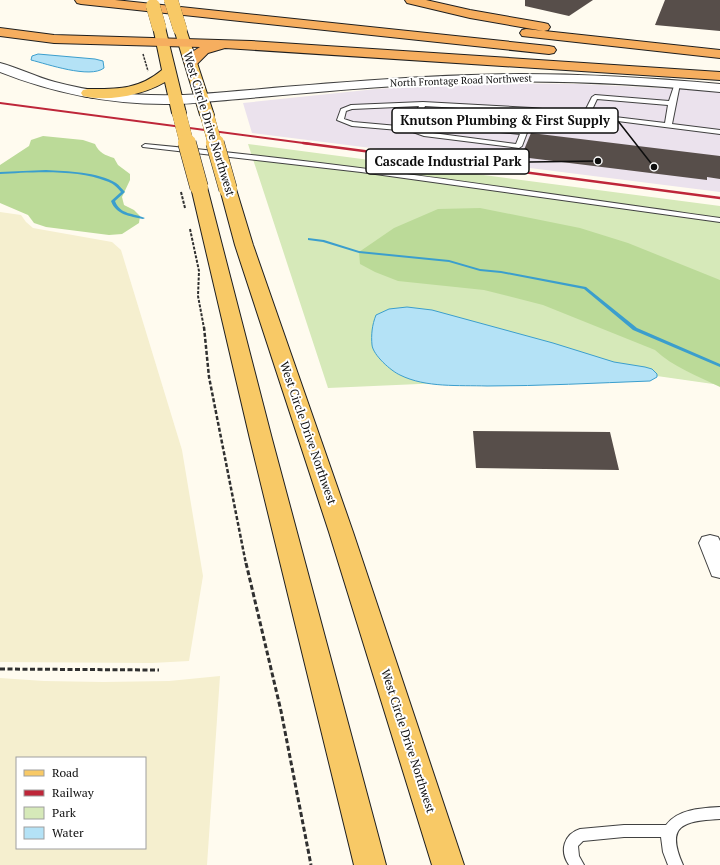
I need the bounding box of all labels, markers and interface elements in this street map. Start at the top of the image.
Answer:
street label: West Circle Drive Northwest [180,50,239,199]
street label: North Frontage Road Northwest [390,72,533,89]
callout: Knutson Plumbing & First Supply [392,108,618,133]
text: Knutson Plumbing & First Supply [400,111,611,129]
callout: Cascade Industrial Park [366,149,529,174]
text: Cascade Industrial Park [374,152,522,170]
street label: West Circle Drive Northwest [277,359,340,507]
street label: West Circle Drive Northwest [378,667,439,815]
legend [16,757,146,849]
text: Road [52,765,79,780]
text: Railway [52,785,95,800]
text: Park [52,805,77,820]
text: Water [52,825,84,840]

